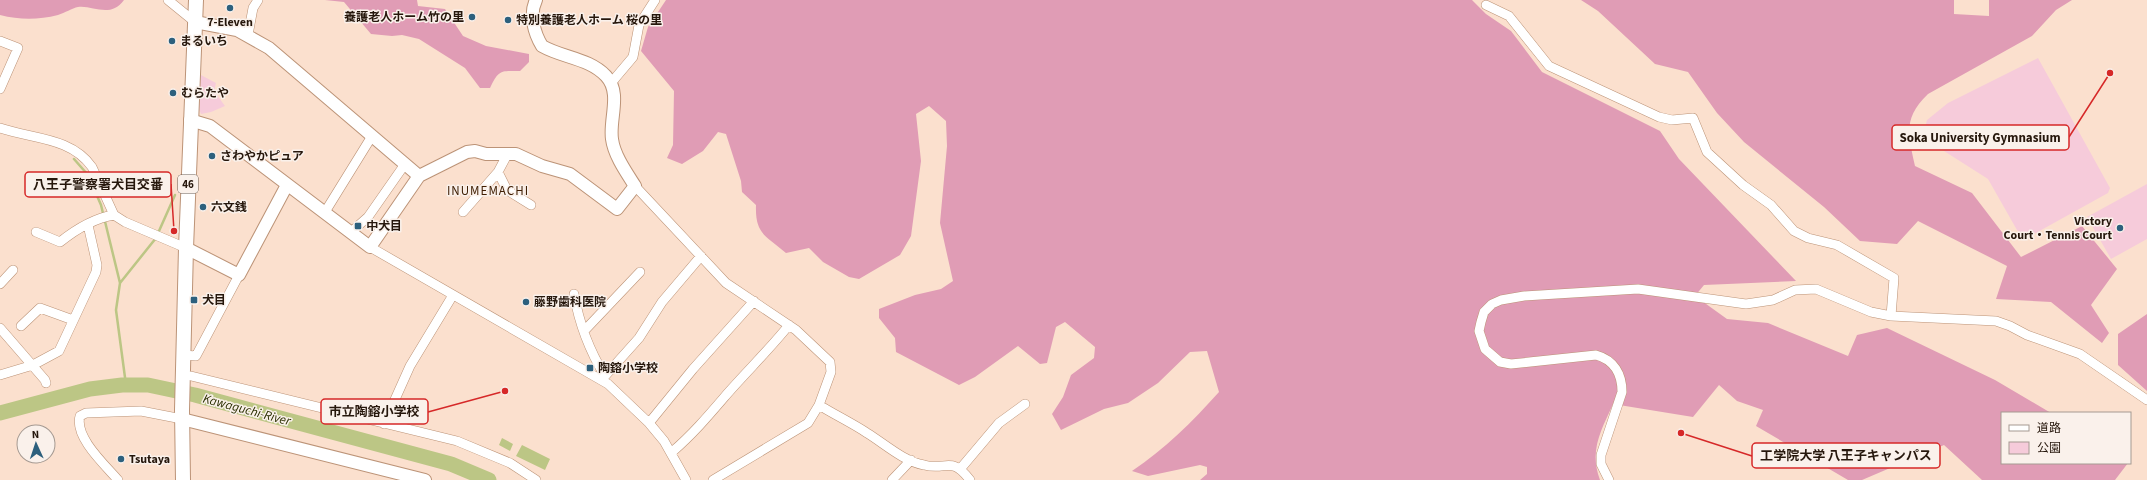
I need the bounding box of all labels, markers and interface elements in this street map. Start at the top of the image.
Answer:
marker: 7-Eleven [225,3,235,13]
place label: 養護老人ホーム竹の里 [344,9,464,26]
marker: 養護老人ホーム竹の里 [467,12,477,22]
place label: 特別養護老人ホーム 桜の里 [516,12,662,29]
place label: 7-Eleven [207,14,253,31]
marker: 特別養護老人ホーム 桜の里 [503,15,513,25]
place label: まるいち [180,33,228,50]
marker: まるいち [167,36,177,46]
place label: むらたや [181,85,229,102]
marker: むらたや [168,88,178,98]
callout: Soka University Gymnasium [1892,125,2069,150]
text: Soka University Gymnasium [1899,129,2061,147]
place label: さわやかピュア [220,148,304,165]
marker: さわやかピュア [207,151,217,161]
callout: 八王子警察署犬目交番 [25,172,171,197]
road number: 46 [178,175,198,193]
text: 八王子警察署犬目交番 [33,176,163,194]
district label: INUMEMACHI [447,182,529,200]
place label: 六文銭 [211,199,247,216]
marker: 六文銭 [198,202,208,212]
place label: Victory Court・Tennis Court [2004,213,2113,244]
place label: 中犬目 [366,218,402,235]
marker: 中犬目 [353,221,363,231]
marker: Victory Court・Tennis Court [2115,223,2125,233]
place label: 犬目 [202,292,226,309]
place label: 藤野歯科医院 [534,294,606,311]
marker: 犬目 [189,295,199,305]
marker: 藤野歯科医院 [521,297,531,307]
place label: 陶鎔小学校 [598,360,658,377]
marker: 陶鎔小学校 [585,363,595,373]
water label: Kawaguchi-River [201,390,293,430]
callout: 市立陶鎔小学校 [321,399,428,424]
text: 市立陶鎔小学校 [328,403,420,421]
legend [2001,412,2131,464]
text: 道路 [2037,420,2061,437]
north arrow [16,424,56,464]
text: N [31,427,40,442]
text: 公園 [2037,440,2061,457]
callout: 工学院大学 八王子キャンパス [1752,443,1940,468]
text: 工学院大学 八王子キャンパス [1760,447,1932,465]
place label: Tsutaya [129,451,170,468]
marker: Tsutaya [116,454,126,464]

